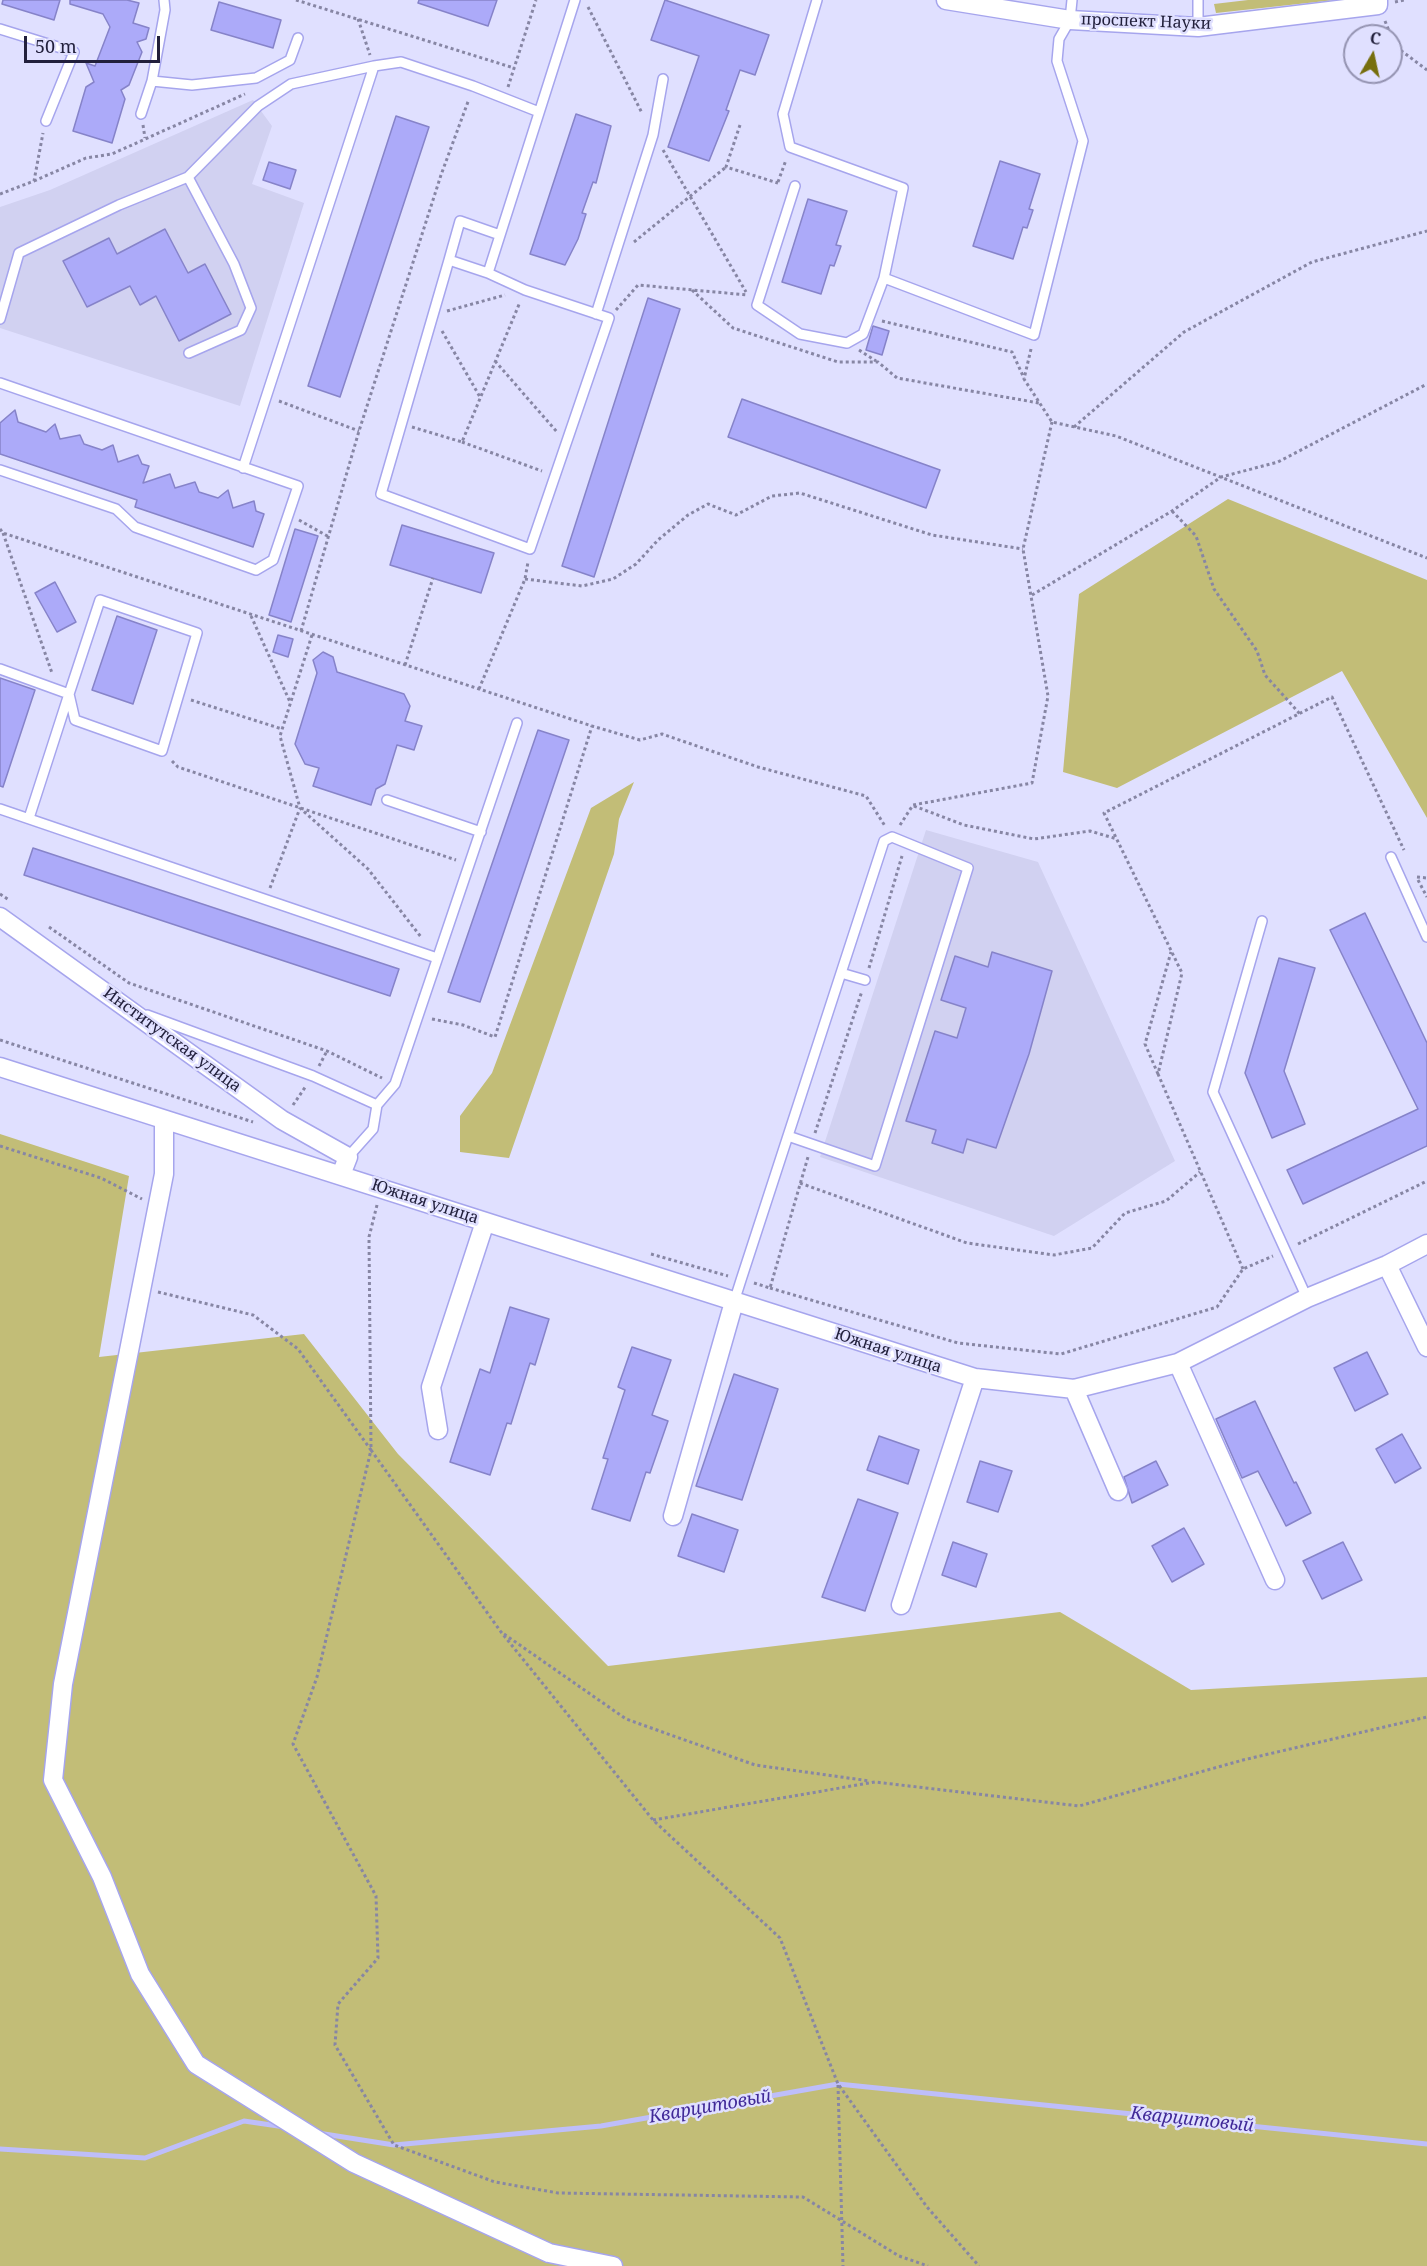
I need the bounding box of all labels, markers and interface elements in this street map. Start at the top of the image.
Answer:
street label: проспект Науки [1081,10,1211,34]
scale bar [27,24,164,62]
north arrow [1343,24,1403,84]
text: С [1369,27,1382,50]
text: 50 m [35,34,77,58]
street label: Институтская улица [99,983,245,1097]
street label: Южная улица [369,1176,481,1228]
street label: Южная улица [832,1325,944,1377]
water label: Кварцитовый [647,2086,773,2128]
water label: Кварцитовый [1129,2103,1255,2137]

